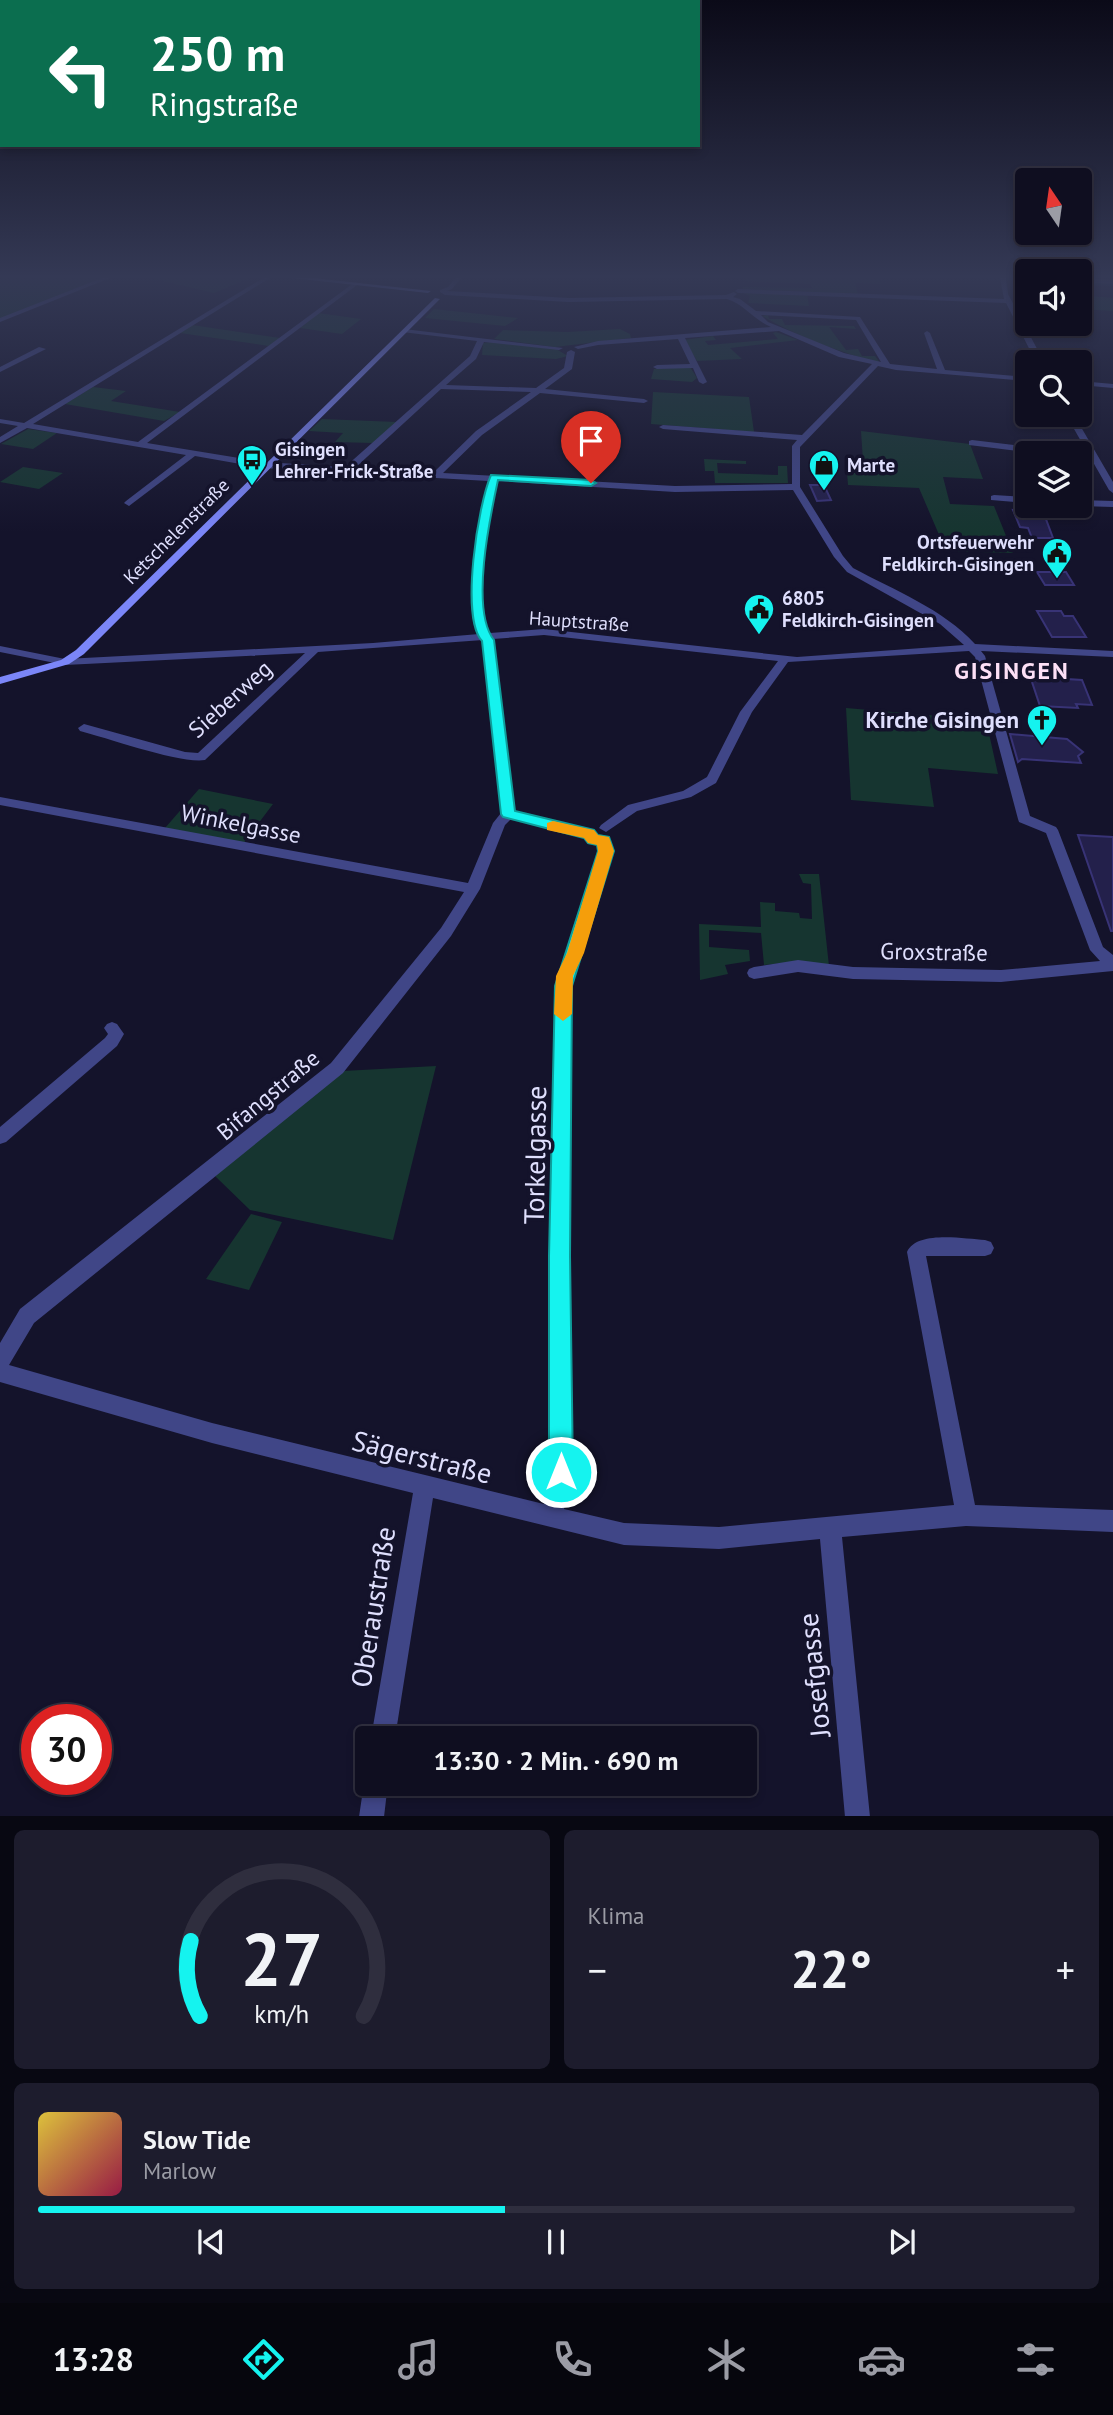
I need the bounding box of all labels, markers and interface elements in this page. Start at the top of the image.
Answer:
text: 250 m [150,21,285,85]
icon: left [35,28,126,119]
text: Ringstraße [150,83,299,125]
north arrow [1015,168,1092,245]
map controls [1015,168,1092,518]
button: sound [1015,259,1092,336]
button: search [1015,350,1092,427]
pin [561,411,621,483]
icon: arrive [572,422,610,460]
place label: Gisingen Lehrer-Frick-Straße [275,437,433,483]
button: layers [1015,441,1092,518]
bus stop icon: Gisingen Lehrer-Frick-Straße [235,443,269,487]
shop icon: Marte [807,448,841,492]
place label: Marte [847,453,895,477]
street label: Ketschelenstraße [118,473,234,589]
place label: Ortsfeuerwehr Feldkirch-Gisingen [882,530,1034,576]
public building icon: Ortsfeuerwehr Feldkirch-Gisingen [1040,536,1074,580]
place label: 6805 Feldkirch-Gisingen [782,586,934,632]
public building icon: 6805 Feldkirch-Gisingen [742,592,776,636]
street label: Hauptstraße [528,606,630,636]
street label: Sieberweg [182,654,277,744]
district label: GISINGEN [954,655,1070,686]
church icon: Kirche Gisingen [1025,703,1059,747]
place label: Kirche Gisingen [866,705,1019,734]
street label: Winkelgasse [179,798,304,849]
street label: Groxstraße [880,936,988,967]
street label: Bifangstraße [210,1043,325,1146]
street label: Torkelgasse [515,1085,554,1225]
street label: Sägerstraße [348,1421,496,1492]
position arrow [524,1435,598,1509]
street label: Oberaustraße [342,1524,403,1690]
street label: Josefgasse [789,1611,839,1740]
speed limit sign: 30 [21,1704,112,1795]
text: 13:30 · 2 Min. · 690 m [433,1744,679,1777]
text: Klima [588,1901,645,1930]
text: 27 [240,1912,323,2006]
text: 22° [790,1935,872,2002]
text: − [588,1945,607,1994]
text: + [1056,1945,1075,1994]
text: km/h [254,1997,309,2029]
text: Slow Tide [143,2123,251,2156]
text: Marlow [143,2156,216,2185]
icon: previous [192,2223,230,2261]
icon: pause [537,2223,575,2261]
icon: next [883,2223,921,2261]
icon: directions [239,2335,288,2384]
icon: music [394,2335,443,2384]
icon: phone [548,2335,597,2384]
icon: climate [702,2335,751,2384]
icon: car [857,2335,906,2384]
icon: filters [1011,2335,1060,2384]
text: 13:28 [53,2338,134,2380]

